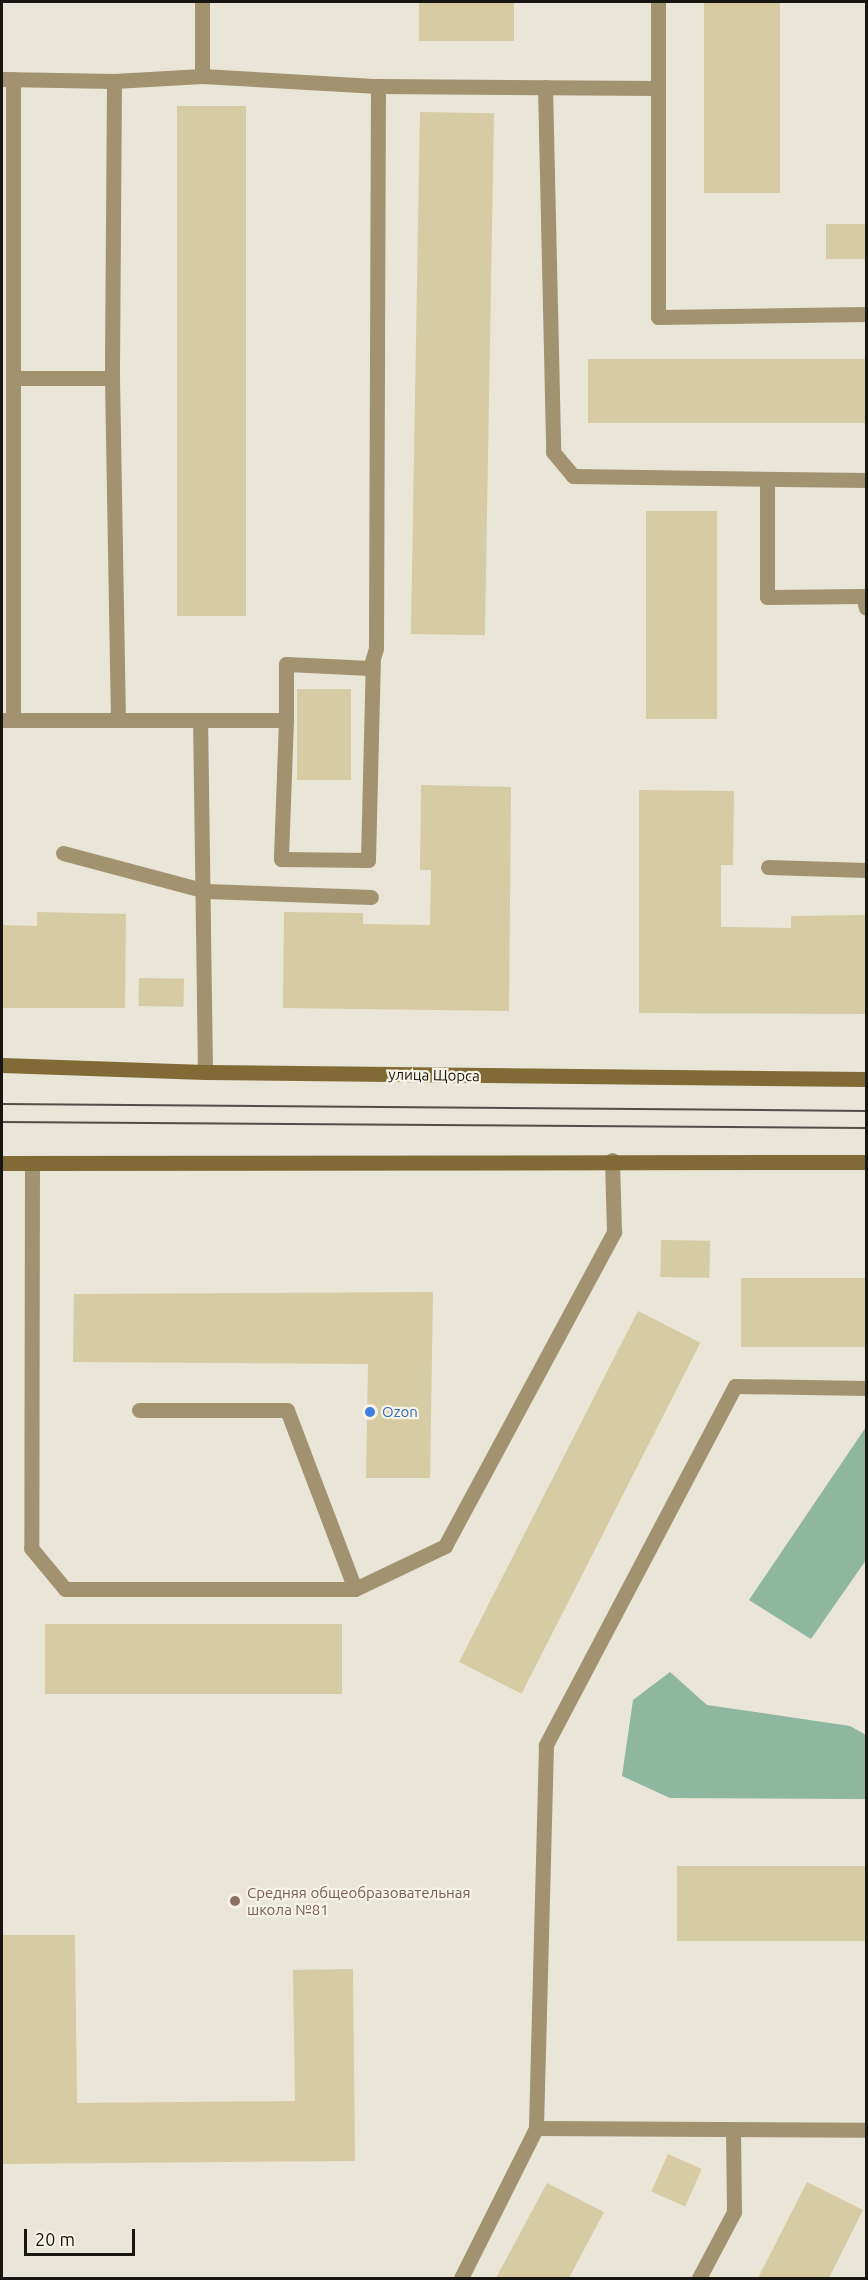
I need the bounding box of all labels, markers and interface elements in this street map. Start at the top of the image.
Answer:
street label: улица Щорса [388,1065,480,1085]
place label: Ozon [382,1403,418,1421]
marker: Ozon [363,1405,377,1419]
place label: Средняя общеобразовательная школа №81 [247,1883,470,1918]
marker: Средняя общеобразовательная школа №81 [228,1894,242,1908]
scale bar [27,2217,138,2255]
text: 20 m [35,2229,75,2249]

